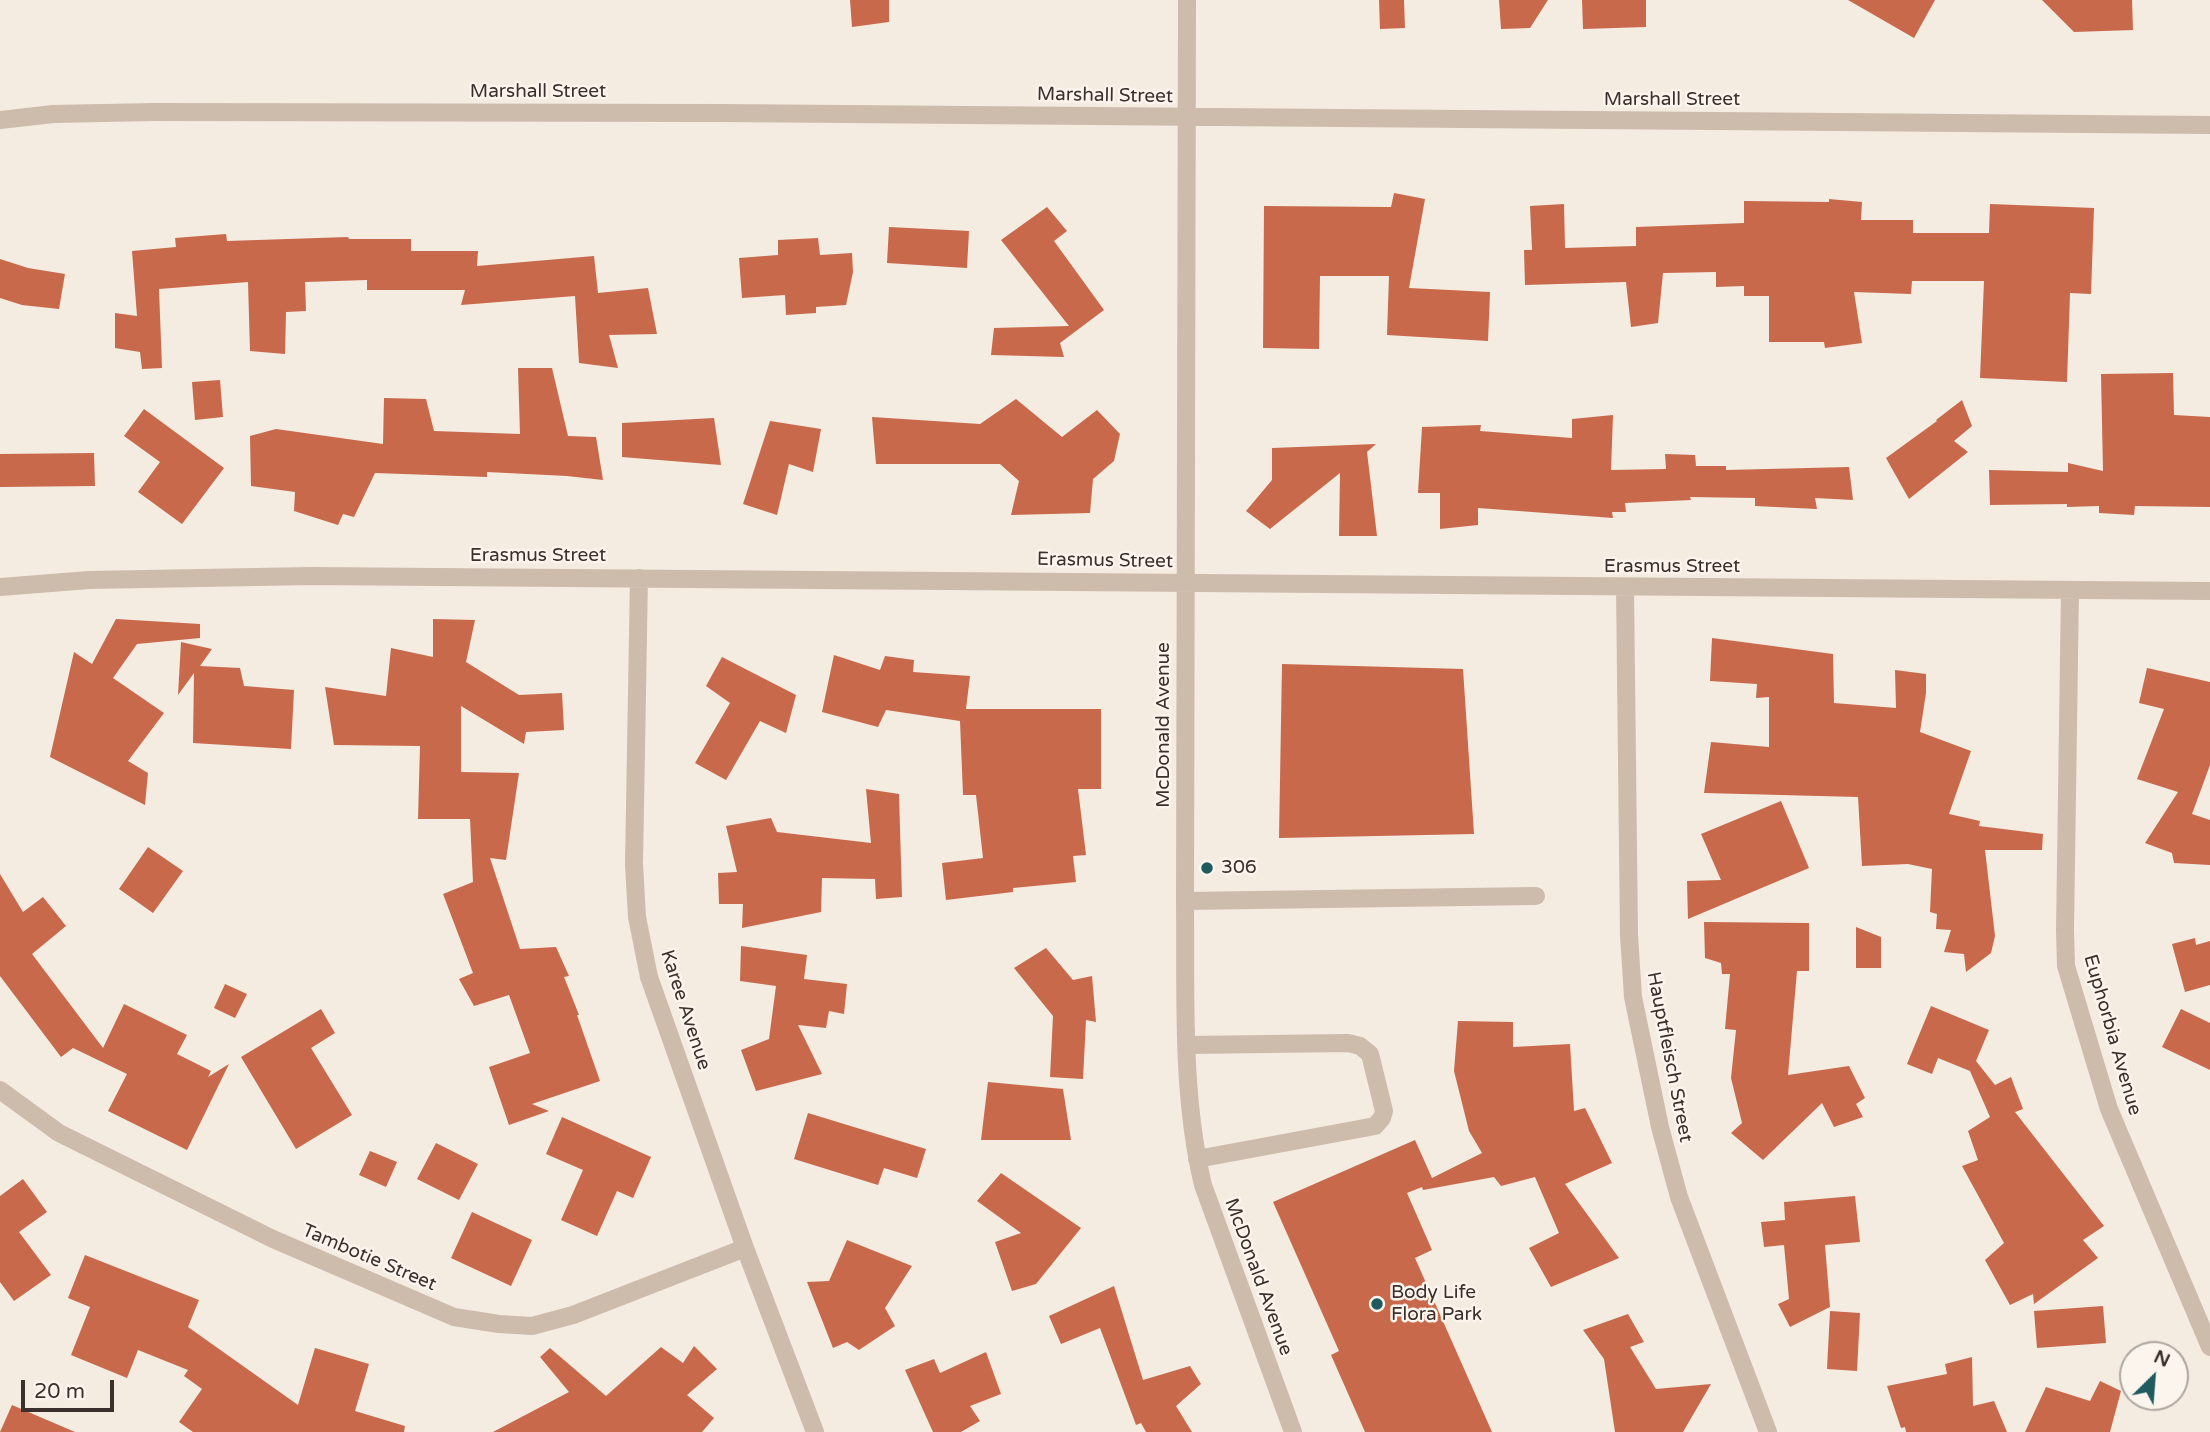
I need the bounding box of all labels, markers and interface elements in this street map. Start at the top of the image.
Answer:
street label: Marshall Street [470,81,606,103]
street label: Marshall Street [1037,83,1173,109]
street label: Marshall Street [1604,89,1740,111]
street label: Erasmus Street [470,545,606,567]
street label: Erasmus Street [1037,548,1173,574]
street label: Erasmus Street [1604,556,1740,578]
street label: McDonald Avenue [1153,642,1175,808]
place label: 306 [1221,857,1257,879]
marker: 306 [1199,860,1215,876]
street label: Karee Avenue [655,947,715,1073]
street label: Euphorbia Avenue [2078,952,2146,1118]
street label: Hauptfleisch Street [1641,970,1697,1144]
street label: McDonald Avenue [1219,1195,1297,1359]
street label: Tambotie Street [298,1219,440,1297]
place label: Body Life Flora Park [1391,1282,1482,1326]
marker: Body Life Flora Park [1369,1296,1385,1312]
north arrow [2119,1341,2189,1411]
text: N [2150,1346,2174,1372]
scale bar [24,1366,117,1410]
text: 20 m [34,1379,85,1404]

